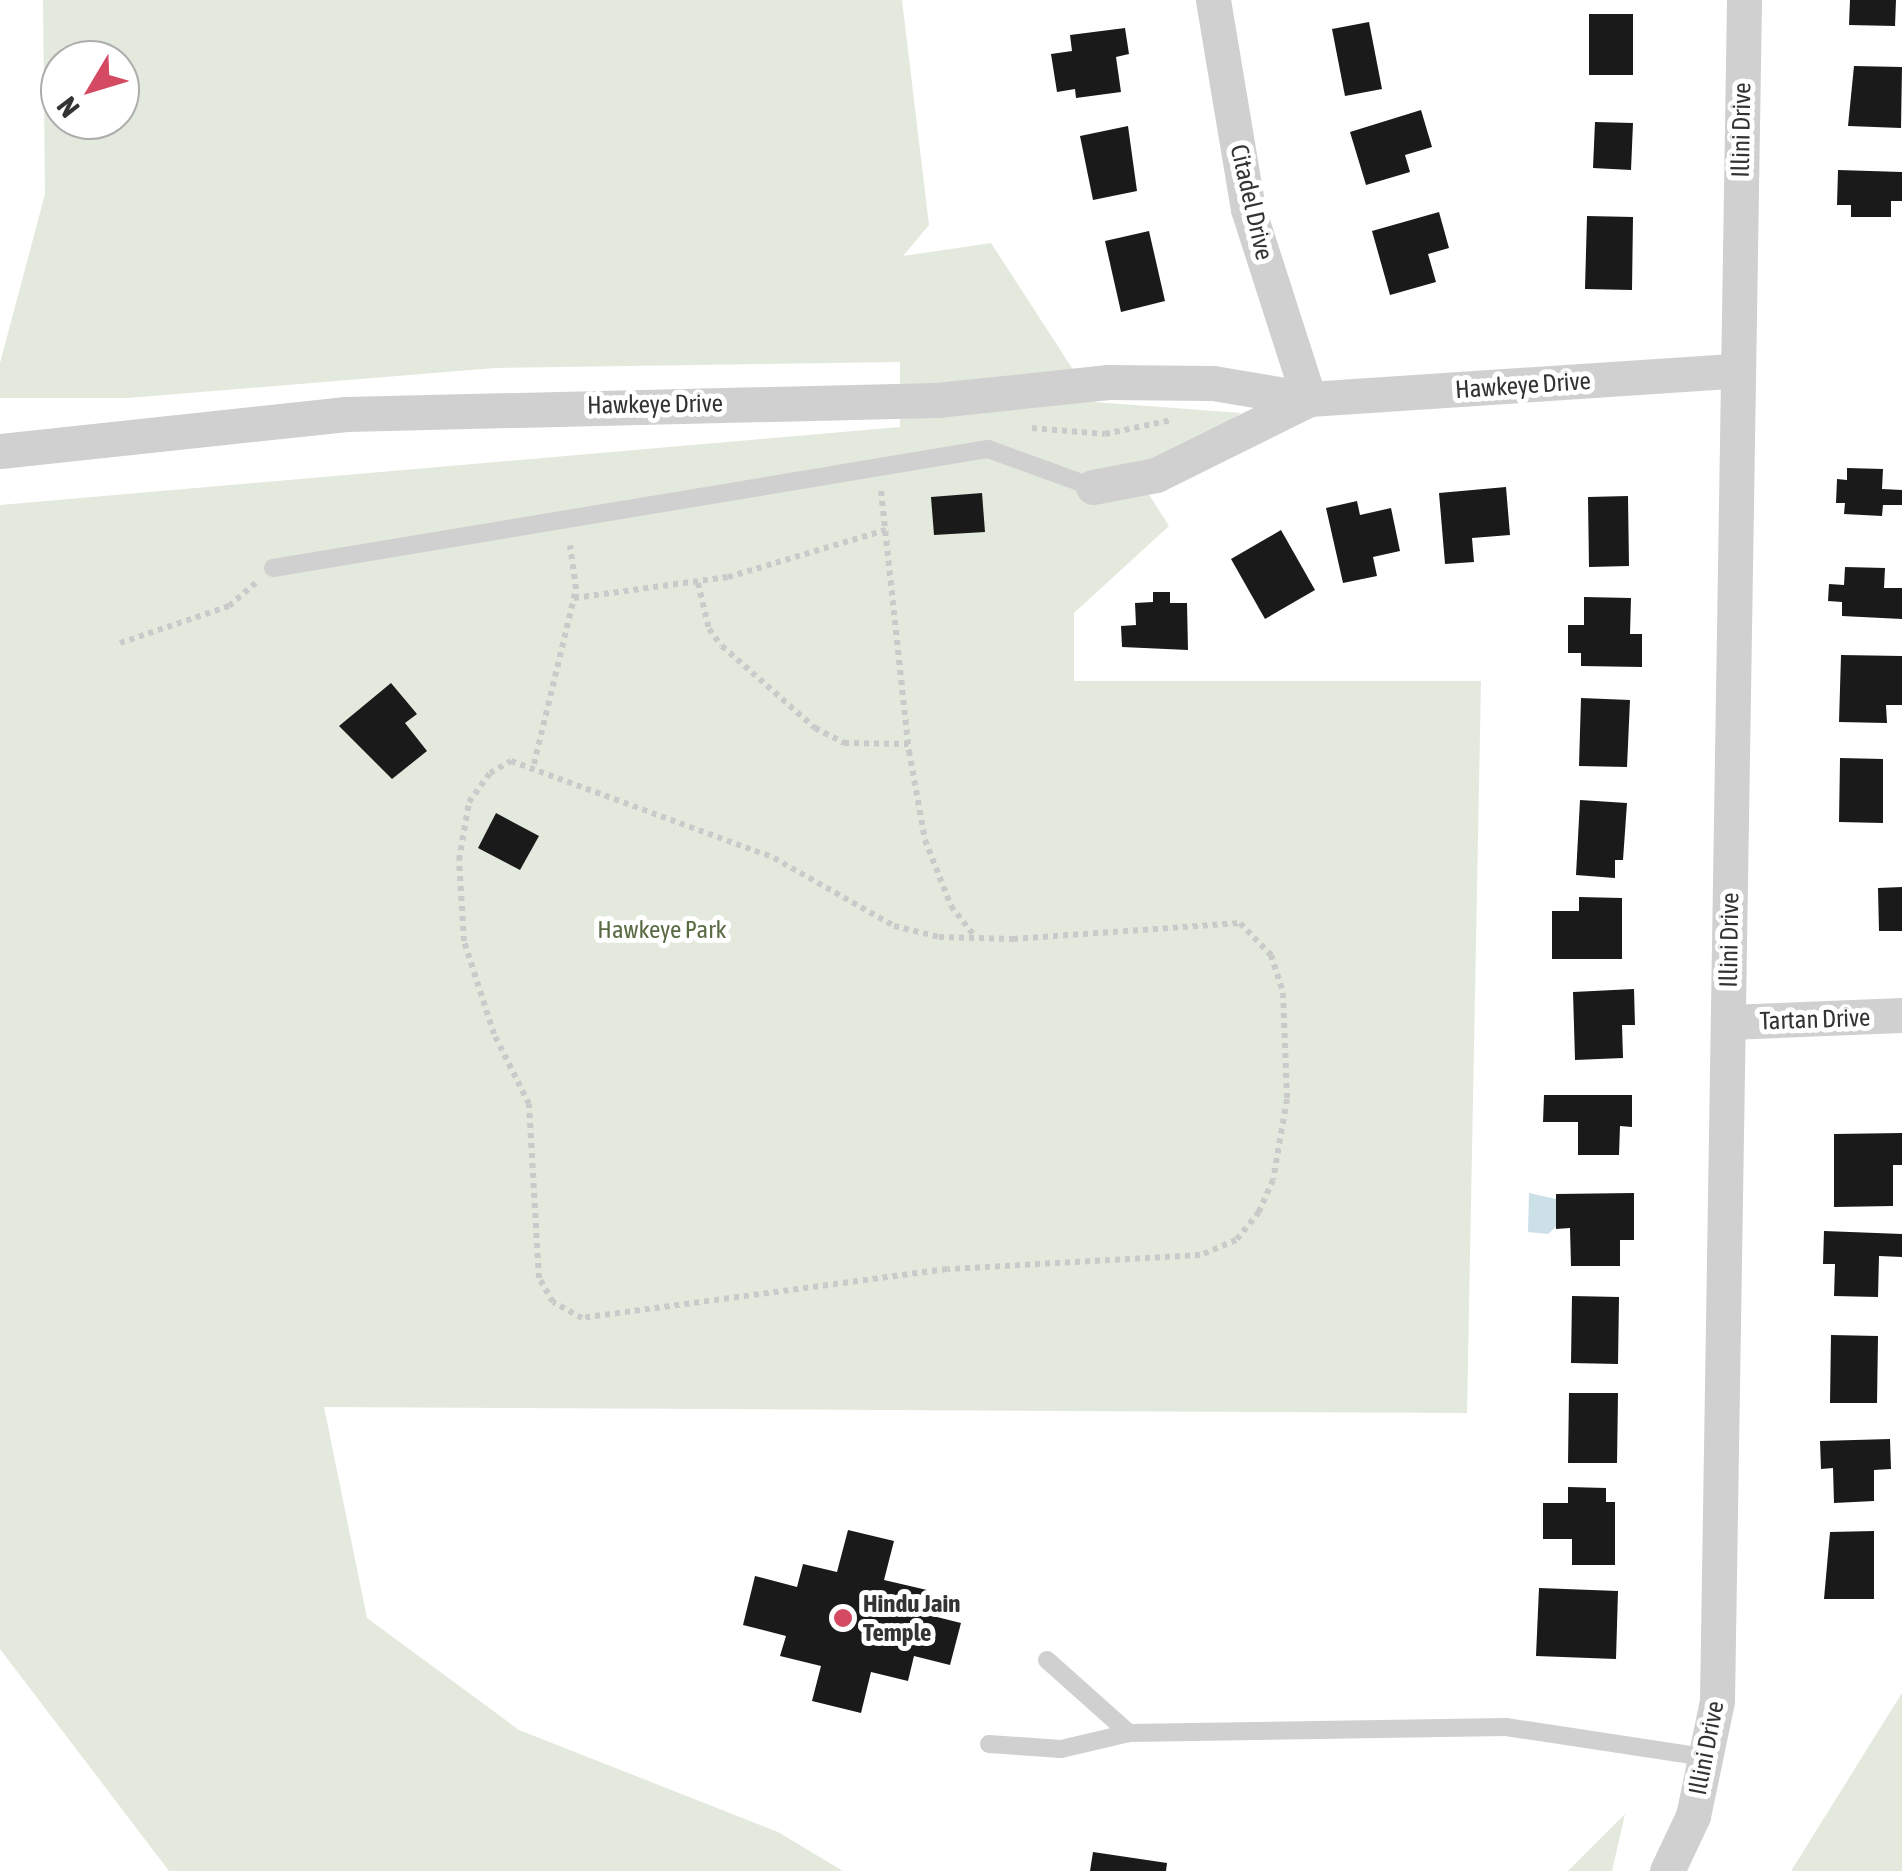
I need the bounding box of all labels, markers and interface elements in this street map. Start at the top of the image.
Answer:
north arrow [40,40,140,140]
street label: Illini Drive [1725,82,1757,178]
text: N [50,91,86,124]
street label: Citadel Drive [1224,141,1280,263]
street label: Hawkeye Drive [1454,365,1592,405]
street label: Hawkeye Drive [587,388,723,420]
street label: Illini Drive [1713,892,1745,988]
park label: Hawkeye Park [597,914,727,944]
street label: Tartan Drive [1759,1002,1871,1036]
place label: Hindu Jain Temple [863,1589,960,1648]
marker: Hindu Jain Temple [832,1607,854,1629]
street label: Illini Drive [1682,1698,1730,1798]

